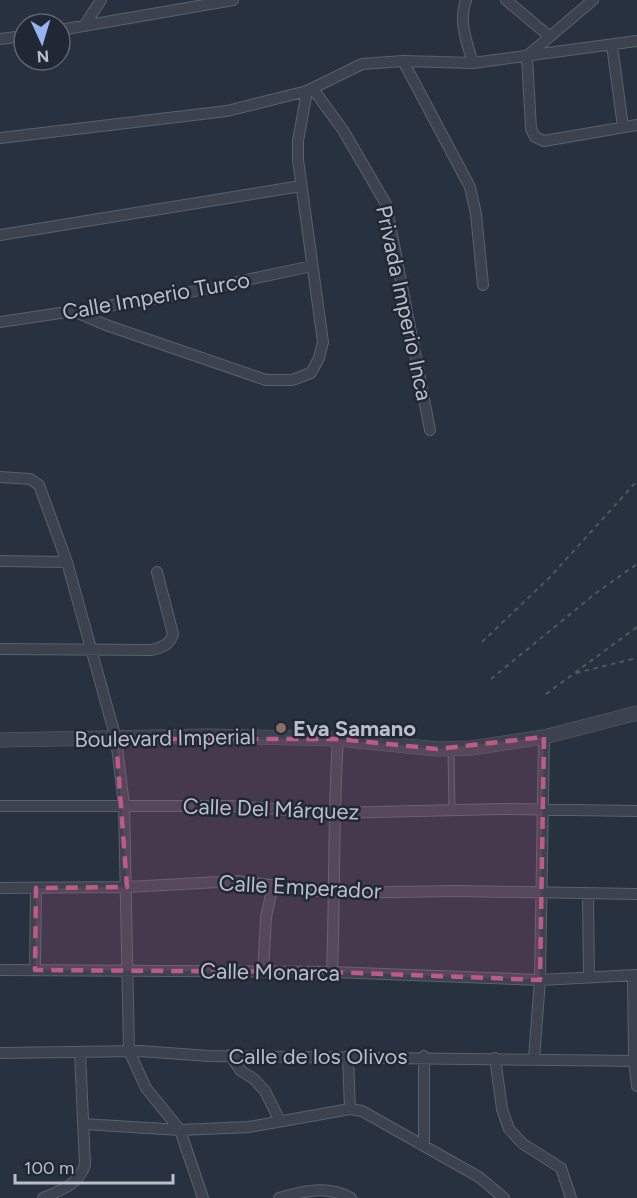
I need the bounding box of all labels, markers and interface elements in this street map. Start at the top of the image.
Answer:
north arrow [12,12,72,72]
text: N [36,47,50,66]
street label: Privada Imperio Inca [370,203,438,403]
street label: Calle Imperio Turco [60,266,252,326]
place label: Eva Samano [293,715,416,742]
marker: Eva Samano [274,721,288,735]
street label: Boulevard Imperial [74,723,256,753]
street label: Calle Del Márquez [182,792,360,826]
street label: Calle Emperador [218,869,383,905]
street label: Calle Monarca [200,957,340,987]
street label: Calle de los Olivos [228,1043,408,1070]
scale bar [15,1147,172,1185]
text: 100 m [24,1157,74,1179]

